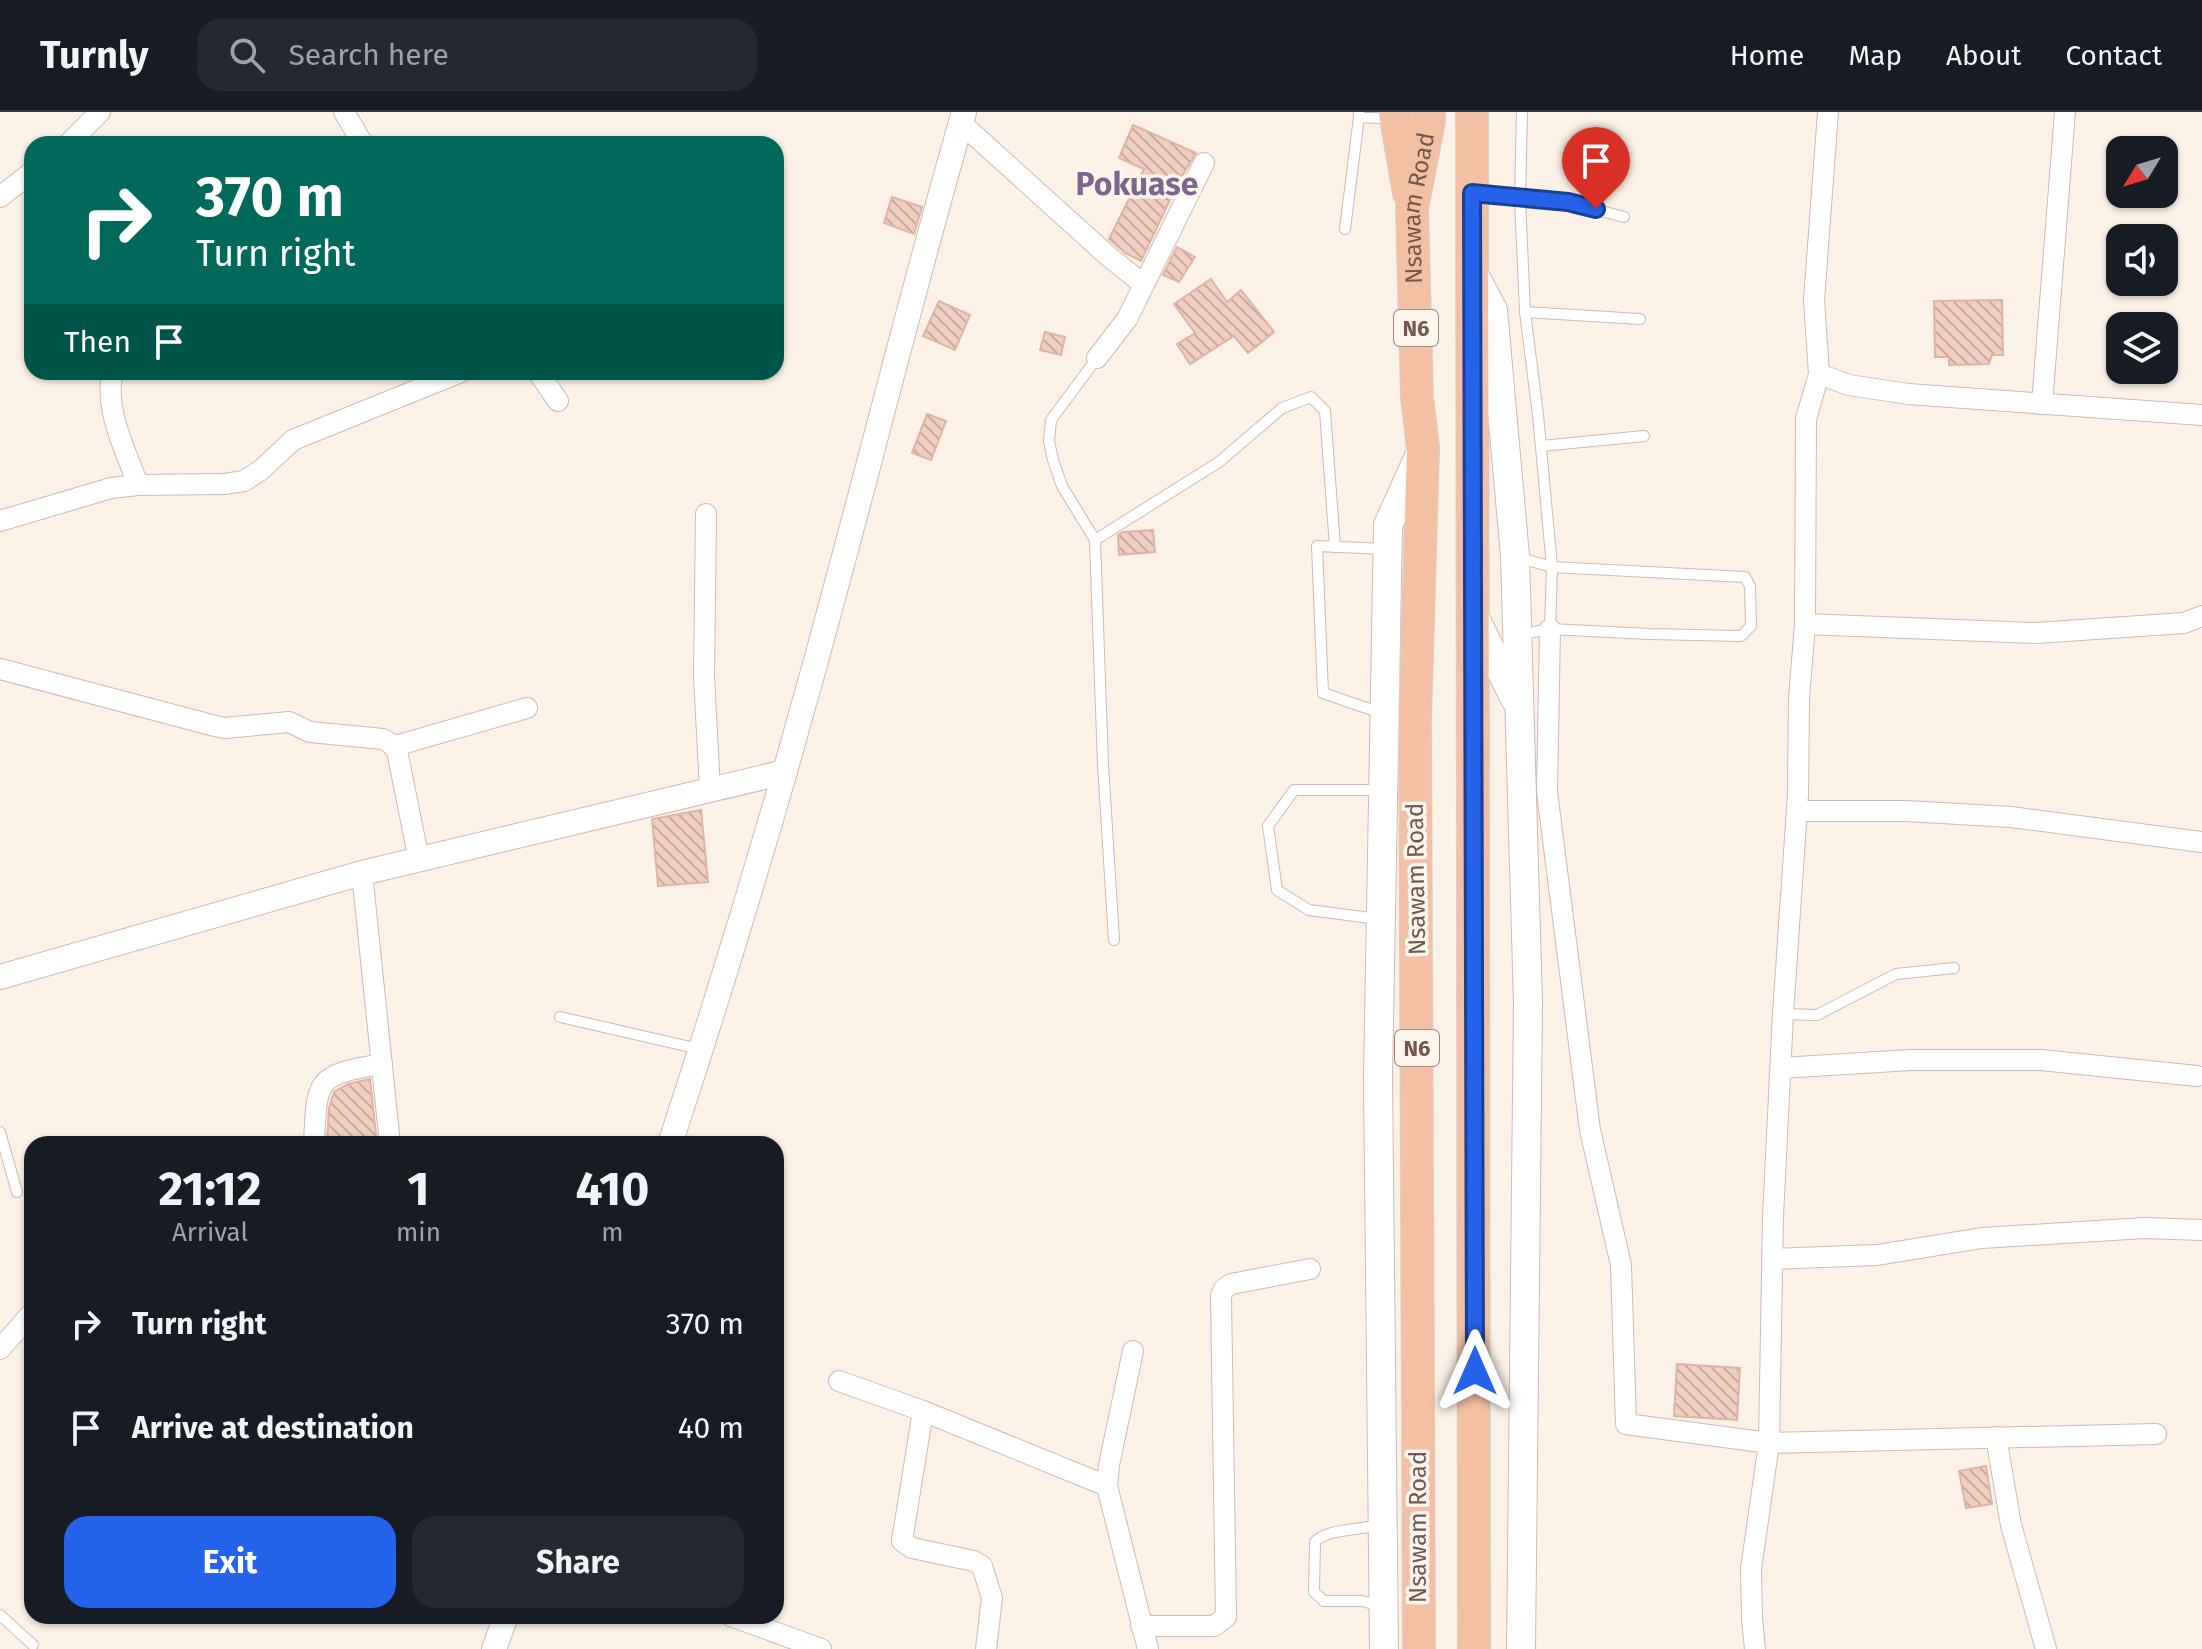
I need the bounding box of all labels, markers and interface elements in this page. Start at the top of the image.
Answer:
search box [197,19,757,91]
text: Turnly [40,32,149,78]
icon: search [225,33,269,77]
text: Search here [289,37,449,73]
text: Home [1730,39,1804,72]
text: Map [1848,39,1902,72]
text: About [1946,39,2021,72]
text: Contact [2065,39,2162,72]
pin [1562,127,1630,209]
street label: Nsawam Road [1397,130,1440,284]
north arrow [2106,136,2178,208]
map controls [2106,136,2178,384]
icon: arrive [1574,139,1618,183]
text: 370 m [196,164,344,231]
district label: Pokuase [1076,165,1198,203]
icon: right [64,168,168,272]
button: sound [2106,224,2178,296]
text: Turn right [196,232,356,276]
road number: N6 [1394,310,1438,346]
button: layers [2106,312,2178,384]
icon: arrive [147,320,191,364]
text: Then [64,324,131,360]
street label: Nsawam Road [1401,802,1431,956]
road number: N6 [1395,1030,1439,1066]
text: 21:12 [159,1160,262,1218]
text: 1 [407,1160,430,1218]
text: 410 [575,1160,649,1218]
text: Arrival [172,1217,248,1248]
text: min [396,1217,441,1248]
text: m [601,1217,624,1248]
icon: right [64,1302,108,1346]
text: Turn right [132,1306,267,1342]
text: 370 m [666,1306,744,1342]
position arrow [1433,1329,1517,1413]
icon: arrive [64,1406,108,1450]
text: Arrive at destination [132,1410,414,1446]
text: 40 m [678,1410,744,1446]
street label: Nsawam Road [1404,1451,1432,1603]
button: Exit [64,1516,396,1608]
button: Share [412,1516,744,1608]

